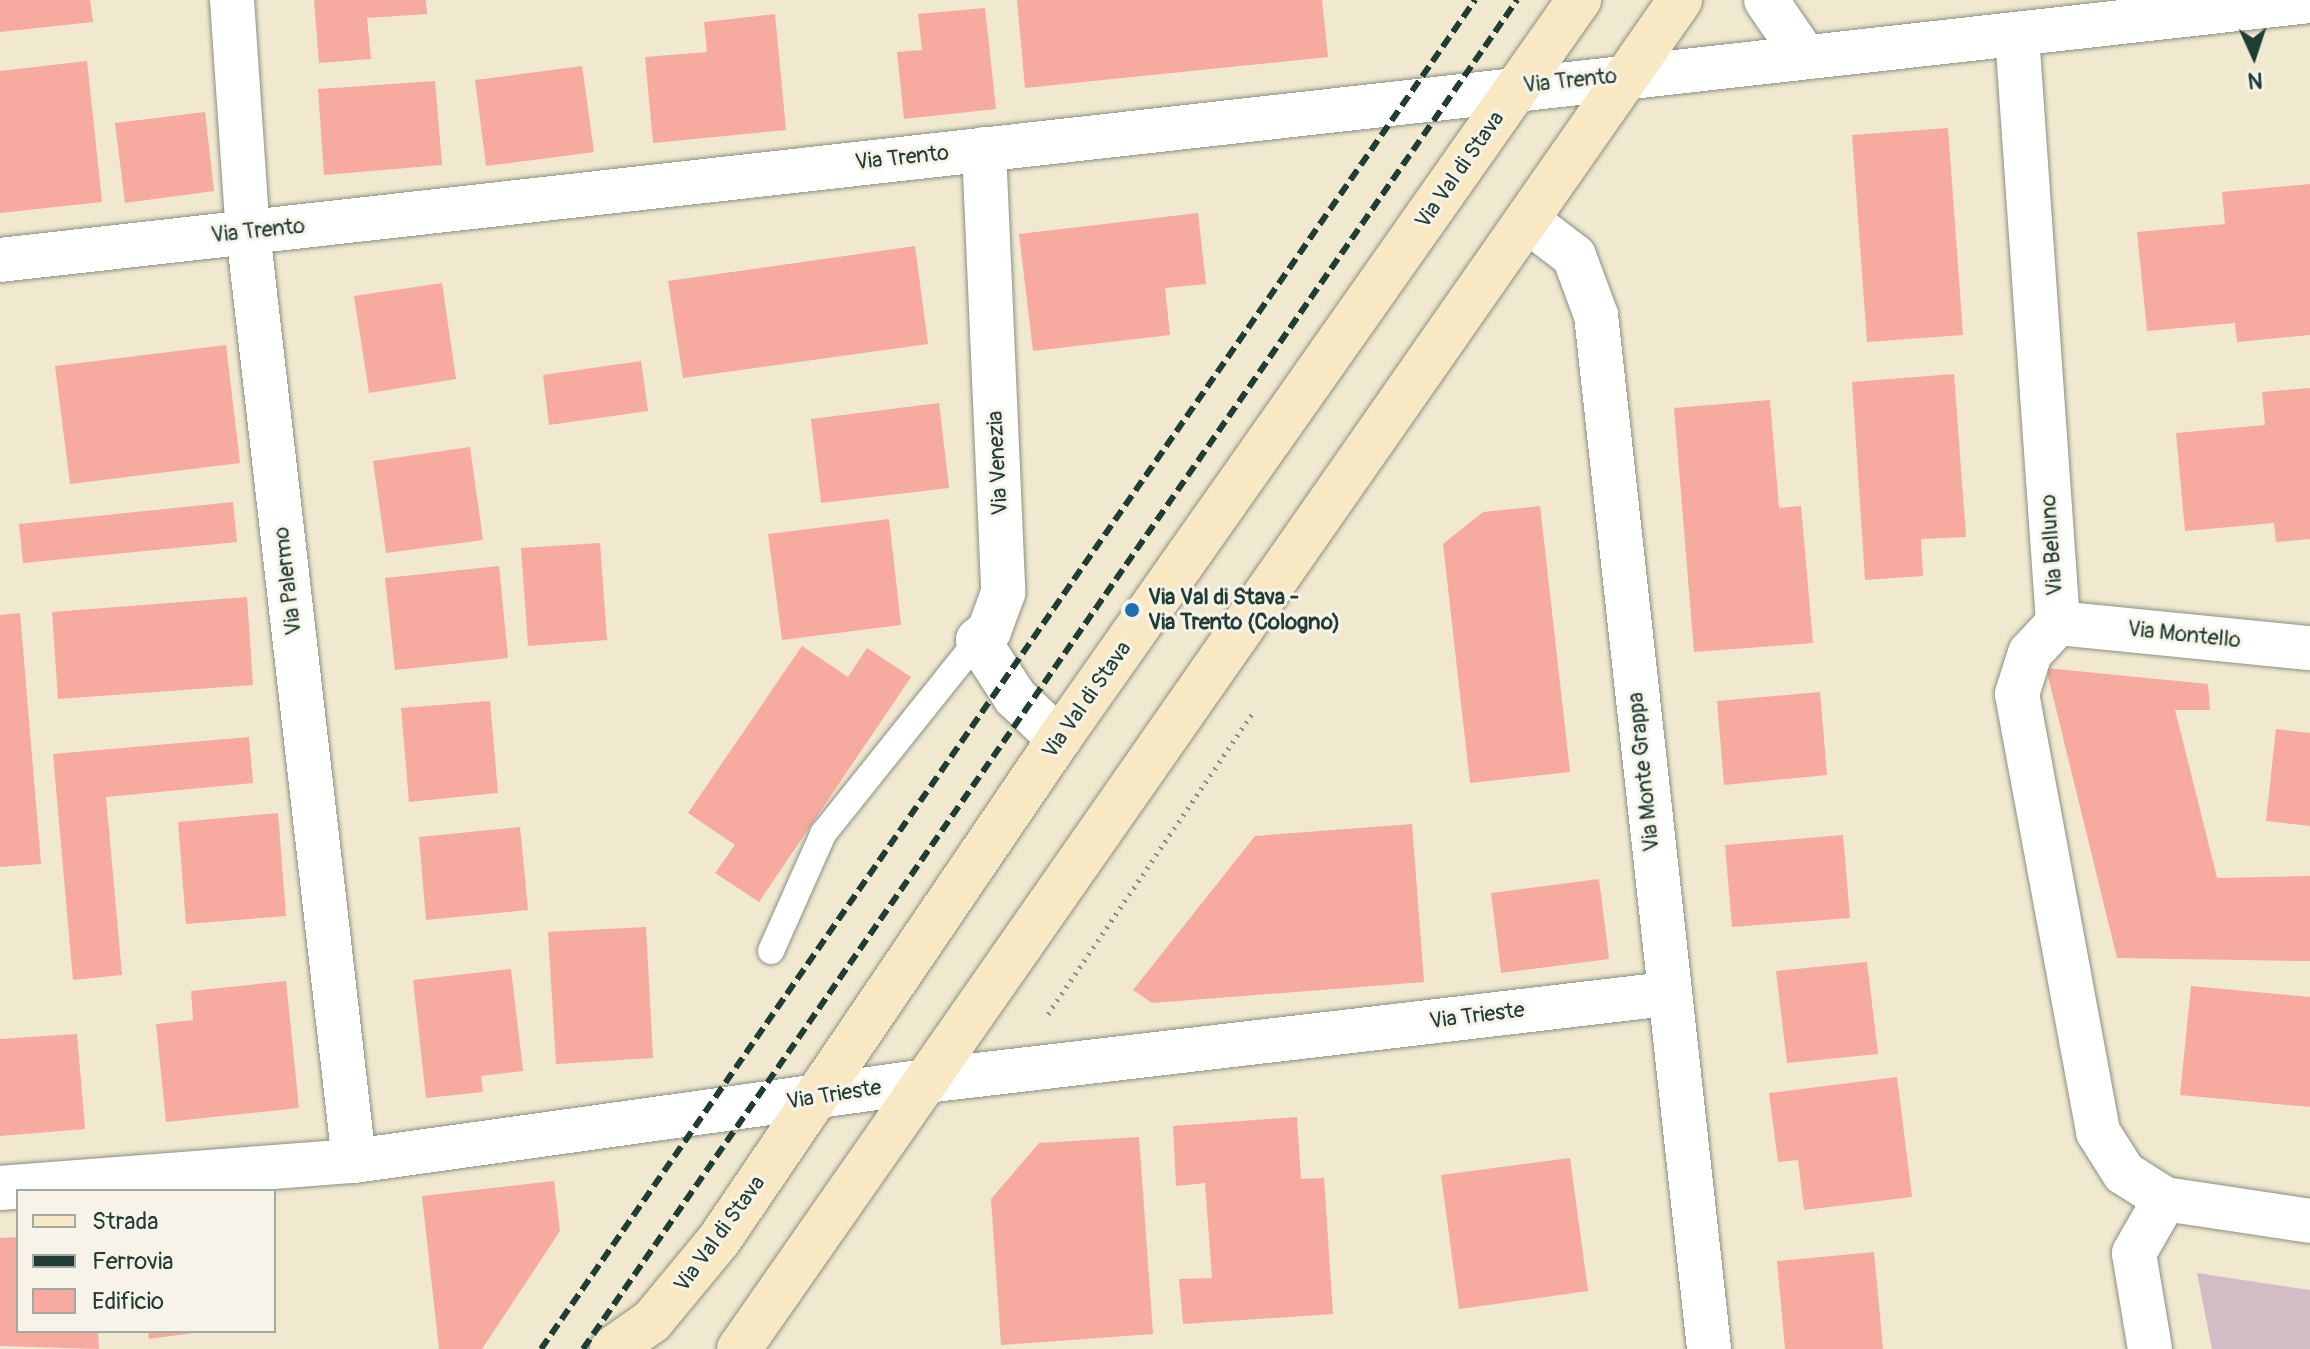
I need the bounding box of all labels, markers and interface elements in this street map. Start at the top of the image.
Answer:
north arrow [2214,16,2294,96]
street label: Via Trento [1522,63,1618,99]
text: N [2247,66,2263,94]
street label: Via Val di Stava [1410,106,1510,234]
street label: Via Trento [854,140,950,176]
street label: Via Trento [210,213,306,249]
street label: Via Venezia [982,410,1014,516]
street label: Via Belluno [2035,493,2069,597]
street label: Via Palermo [268,525,308,637]
place label: Via Val di Stava - Via Trento (Cologno) [1148,584,1340,636]
marker: Via Val di Stava - Via Trento (Cologno) [1123,601,1141,619]
street label: Via Montello [2126,616,2242,654]
street label: Via Val di Stava [1037,636,1137,764]
street label: Via Monte Grappa [1623,691,1665,853]
street label: Via Trieste [1428,997,1526,1035]
street label: Via Trieste [785,1074,883,1116]
street label: Via Val di Stava [669,1171,771,1297]
legend [16,1189,276,1333]
text: Strada [92,1207,158,1236]
text: Ferrovia [92,1247,173,1276]
text: Edificio [92,1287,164,1316]

